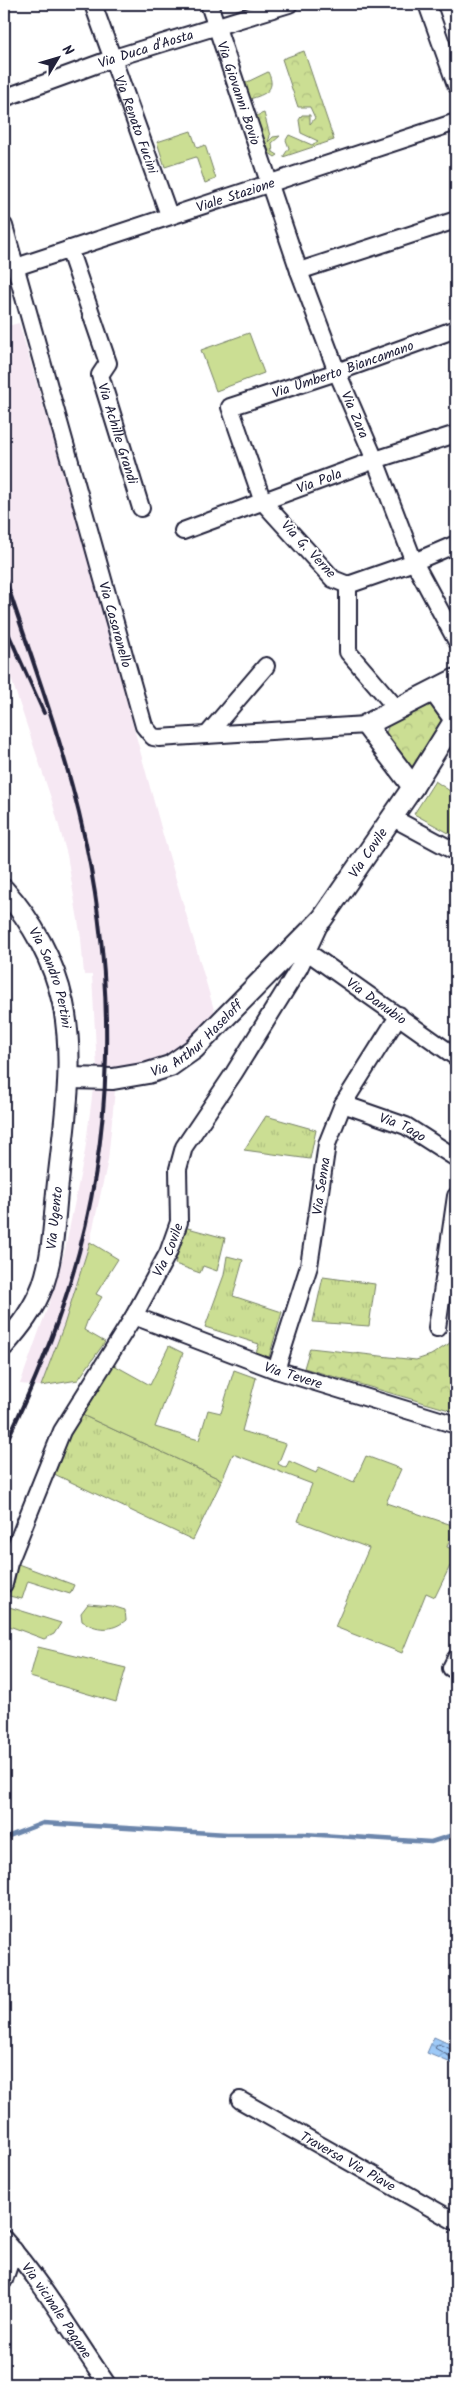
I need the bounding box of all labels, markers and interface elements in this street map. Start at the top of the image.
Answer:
street label: Via Duca d'Aosta [95,24,196,75]
north arrow [32,32,82,82]
street label: Via Giovanni Bovio [210,38,266,148]
text: N [56,40,79,61]
street label: Via Renato Fucini [108,72,164,178]
street label: Viale Stazione [193,172,279,219]
street label: Via Umberto Biancamano [269,335,417,405]
street label: Via Achille Grandi [91,380,143,488]
street label: Via Zara [335,388,374,442]
street label: Via Pola [294,463,345,500]
street label: Via G. Verne [275,516,342,584]
street label: Via Casaranello [92,579,137,671]
street label: Via Covile [343,823,394,883]
street label: Via Sandro Pertini [22,923,77,1030]
street label: Via Danubio [341,973,411,1031]
street label: Via Arthur Haseloff [148,994,250,1083]
street label: Via Tago [376,1107,430,1148]
street label: Via Senna [307,1156,337,1217]
street label: Via Ugento [41,1185,69,1251]
street label: Via Covile [147,1220,190,1281]
street label: Via Tevere [261,1356,326,1396]
street label: Traversa Via Piave [296,2126,400,2198]
street label: Via vicinale Pagane [15,2258,97,2364]

